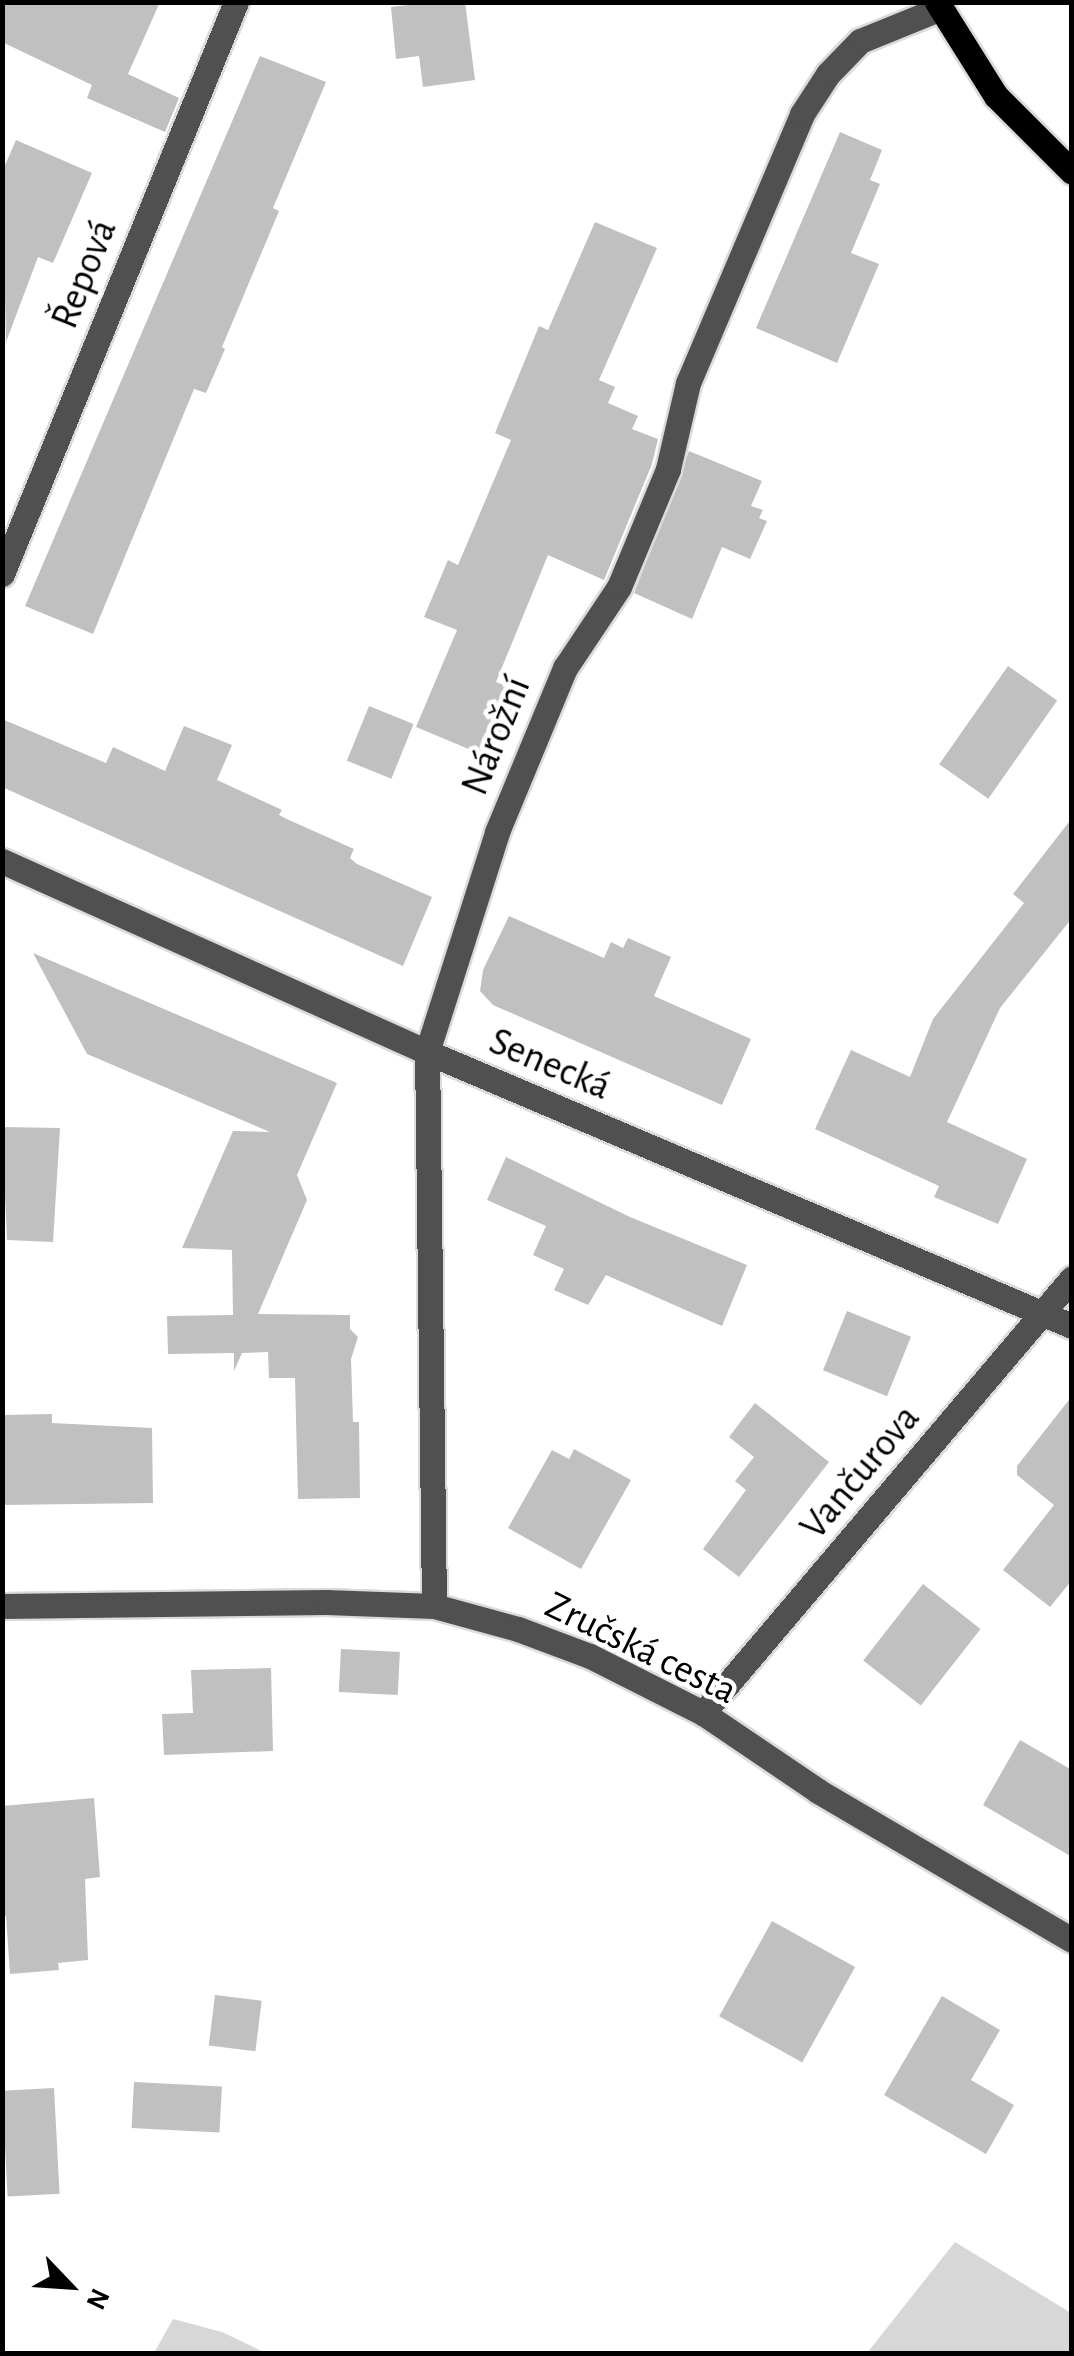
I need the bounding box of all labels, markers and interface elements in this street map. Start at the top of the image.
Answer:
street label: Řepová [41,212,127,336]
street label: Nárožní [451,670,541,802]
street label: Senecká [482,1017,618,1111]
street label: Vančurova [790,1395,930,1549]
street label: Zručská cesta [537,1581,745,1715]
north arrow [20,2236,120,2336]
text: N [80,2284,114,2313]

